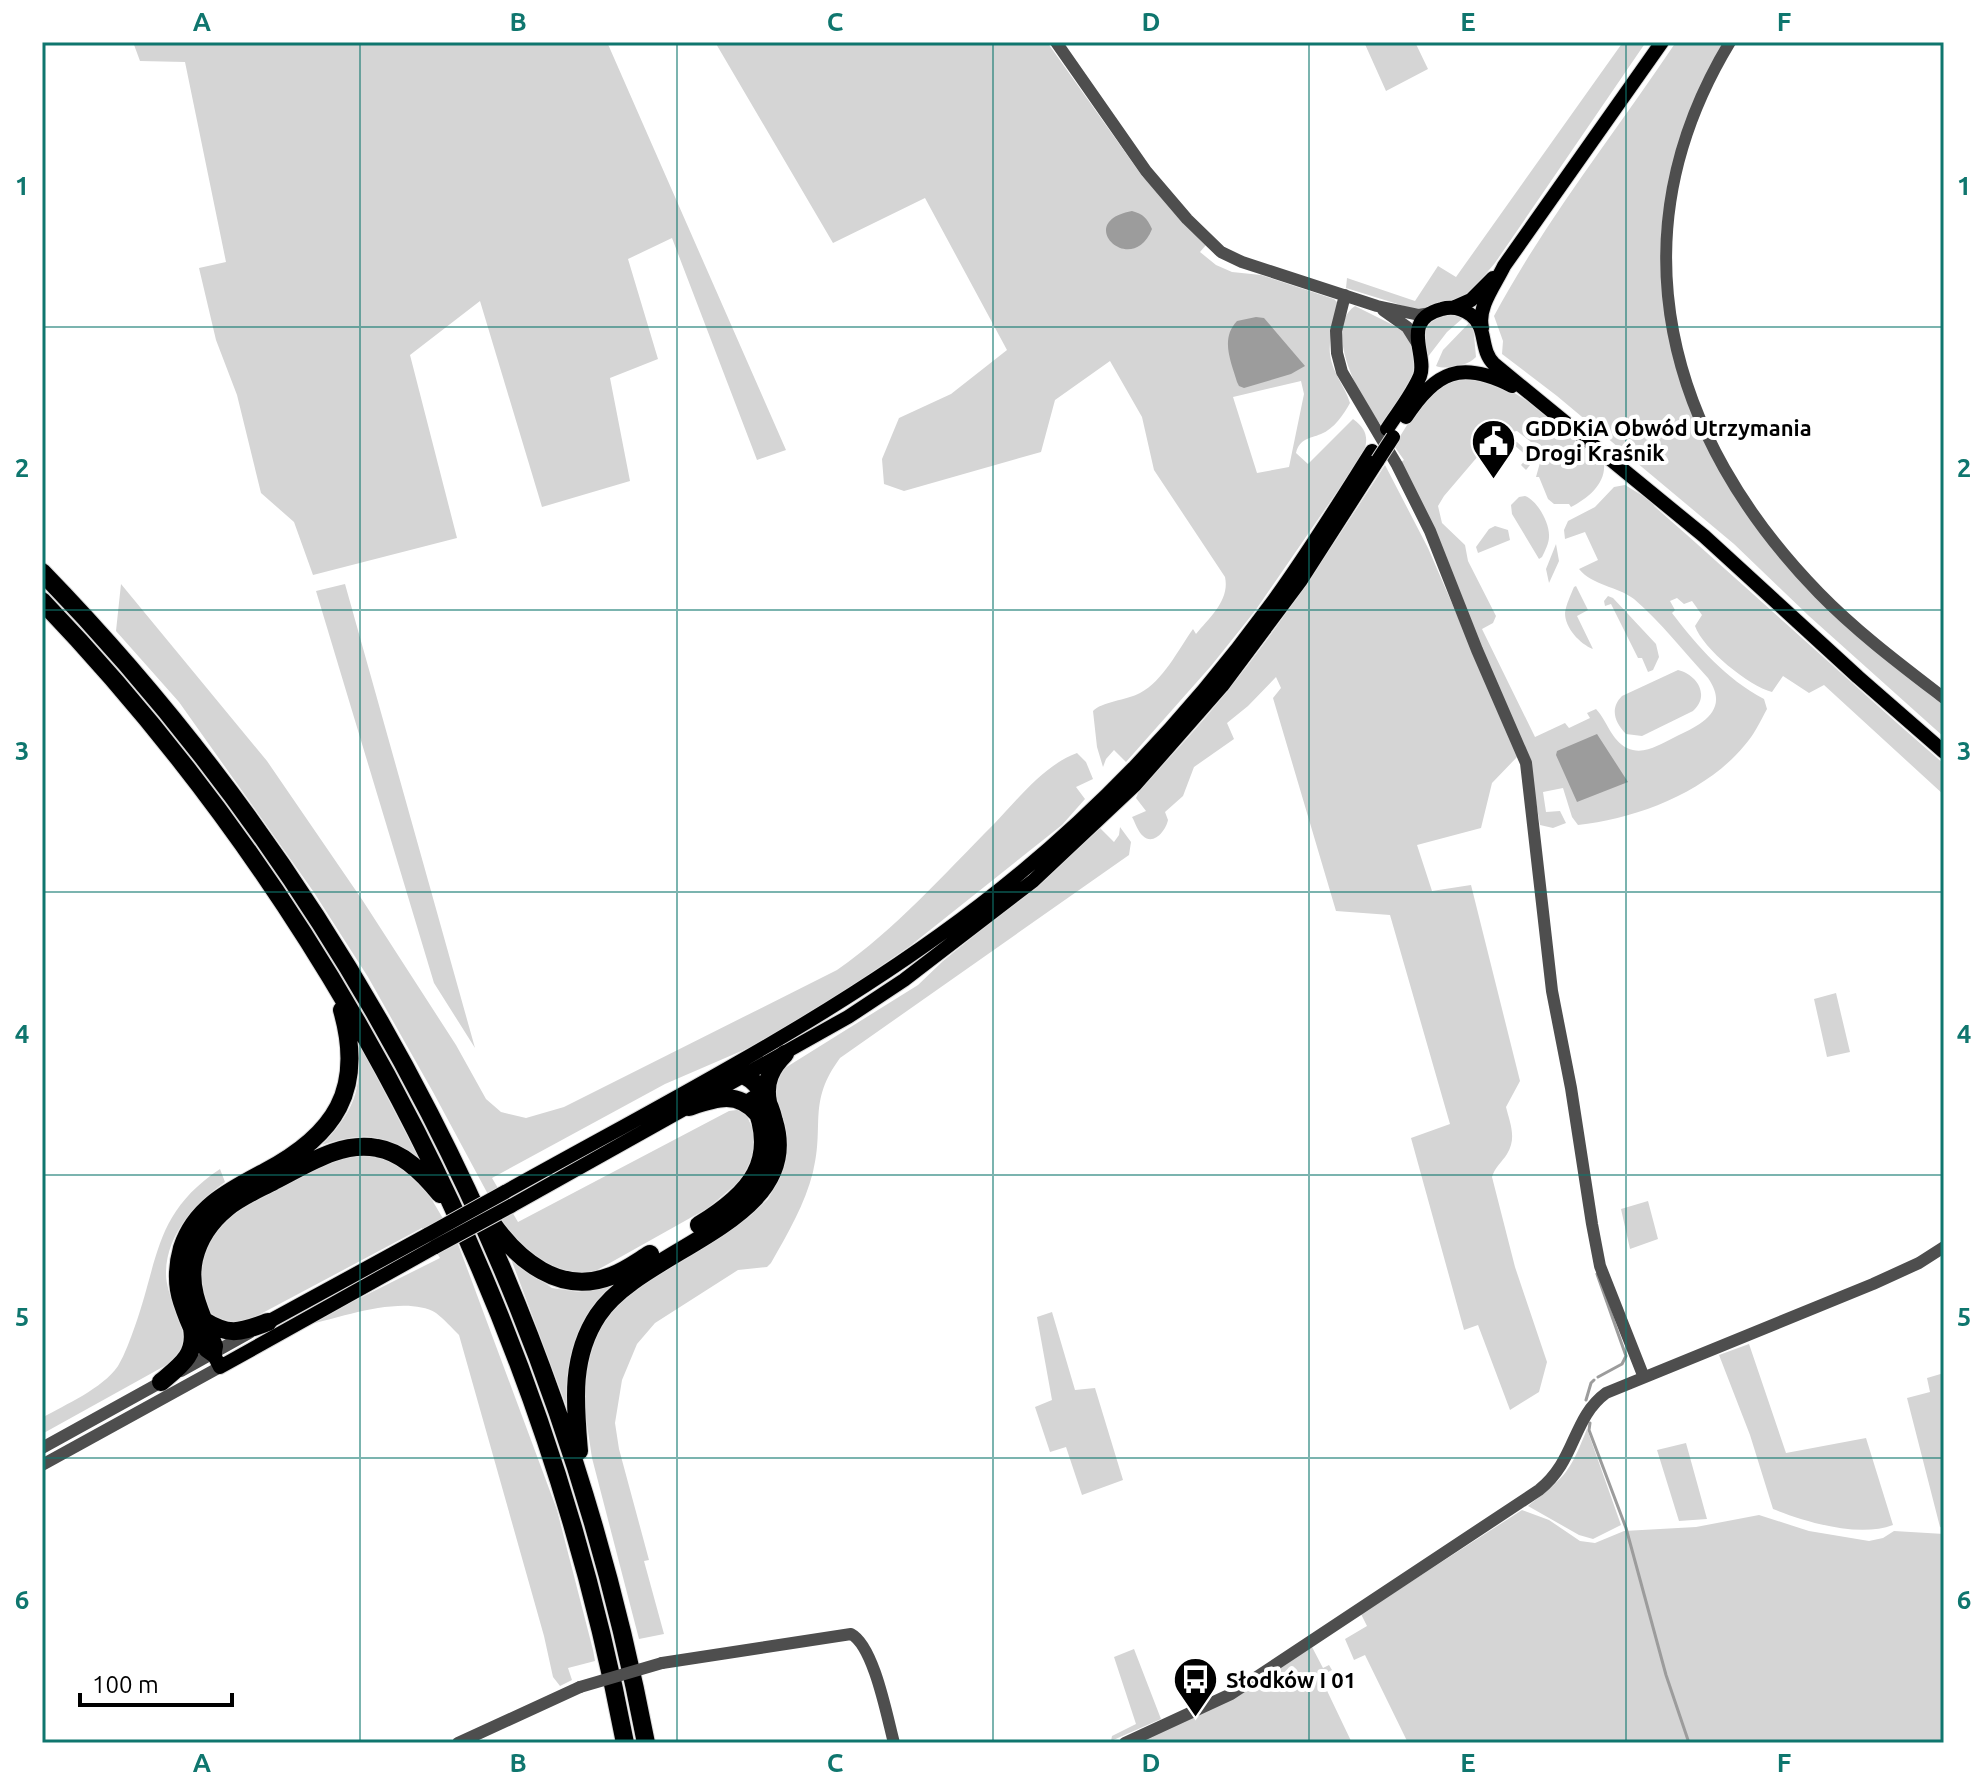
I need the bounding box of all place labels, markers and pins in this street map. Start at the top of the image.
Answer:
place label: GDDKiA Obwód Utrzymania Drogi Kraśnik [1525,415,1812,465]
public building icon: GDDKiA Obwód Utrzymania Drogi Kraśnik [1470,417,1518,480]
bus stop icon: Słodków I 01 [1171,1656,1219,1719]
place label: Słodków I 01 [1226,1667,1356,1692]

